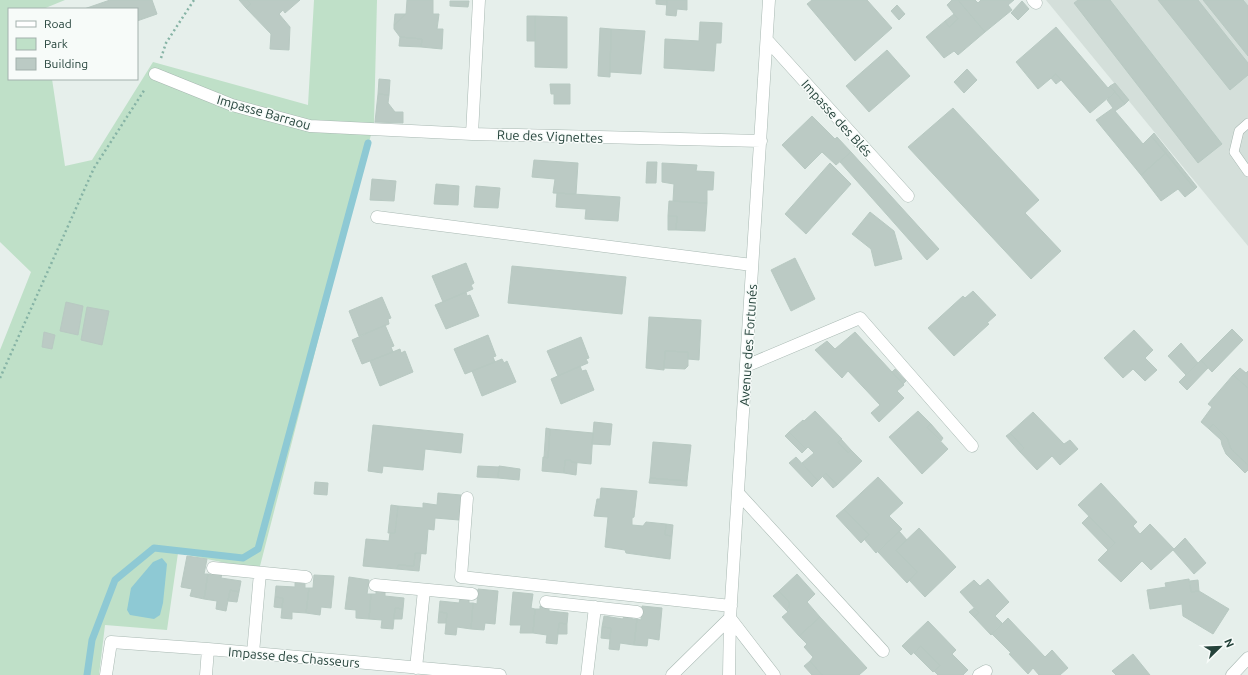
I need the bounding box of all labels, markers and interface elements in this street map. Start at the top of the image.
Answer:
legend [8,8,138,80]
text: Road [44,17,72,30]
text: Park [44,37,68,50]
text: Building [44,57,88,70]
street label: Impasse des Blés [799,77,875,159]
street label: Impasse Barraou [216,92,312,132]
street label: Rue des Vignettes [497,127,604,145]
street label: Avenue des Fortunés [737,283,759,406]
north arrow [1200,627,1240,667]
text: N [1222,637,1236,649]
street label: Impasse des Chasseurs [228,644,361,670]

